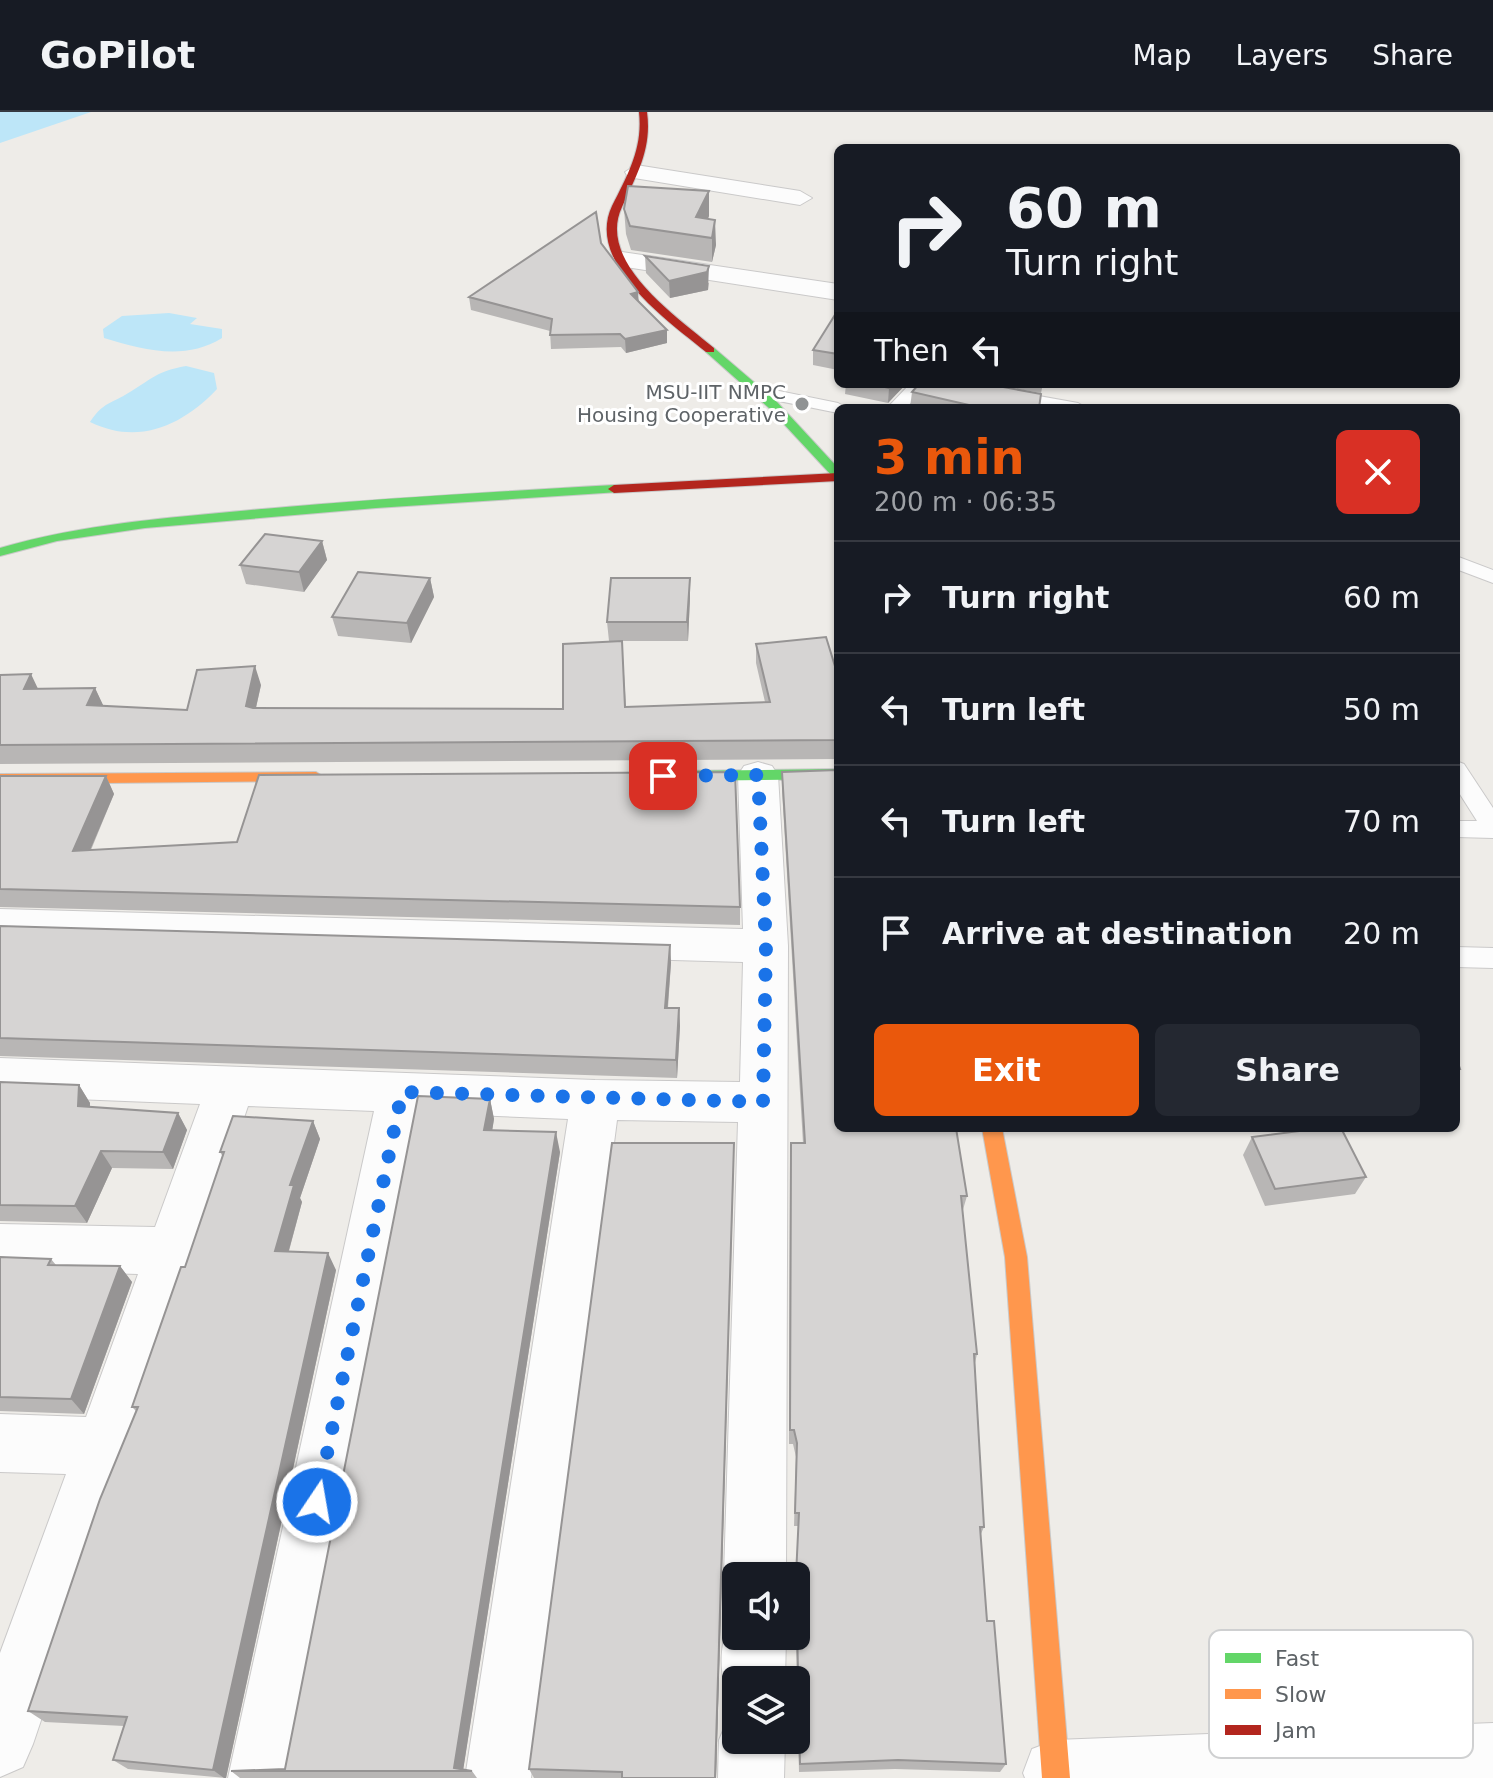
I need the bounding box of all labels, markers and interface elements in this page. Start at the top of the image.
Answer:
text: GoPilot [40,33,195,77]
text: Map [1132,39,1192,72]
text: Layers [1236,39,1328,72]
text: Share [1372,39,1453,72]
text: 60 m [1006,175,1162,240]
icon: right [874,176,978,280]
text: Turn right [1006,242,1178,283]
icon: left [965,328,1009,372]
text: Then [874,333,949,368]
place label: MSU-IIT NMPC Housing Cooperative [577,380,786,427]
marker: MSU-IIT NMPC Housing Cooperative [793,395,811,413]
text: 3 min [874,429,1025,485]
button: close [1336,430,1420,514]
text: 200 m · 06:35 [874,487,1057,517]
icon: right [874,575,918,619]
text: Turn right [942,580,1109,615]
text: 60 m [1343,580,1420,615]
icon: left [874,687,918,731]
text: Turn left [942,692,1085,727]
text: 50 m [1343,692,1420,727]
pin [629,742,697,810]
icon: arrive [641,754,685,798]
icon: left [874,799,918,843]
text: Turn left [942,804,1085,839]
text: 70 m [1343,804,1420,839]
icon: arrive [874,911,918,955]
text: Arrive at destination [942,916,1293,951]
text: 20 m [1343,916,1420,951]
button: Exit [874,1024,1139,1116]
button: Share [1155,1024,1420,1116]
position arrow [275,1460,359,1544]
map controls [722,1562,810,1754]
button: sound [722,1562,810,1650]
legend [1209,1630,1473,1758]
text: Fast [1275,1646,1320,1671]
button: layers [722,1666,810,1754]
text: Slow [1275,1682,1327,1707]
text: Jam [1273,1718,1316,1743]

